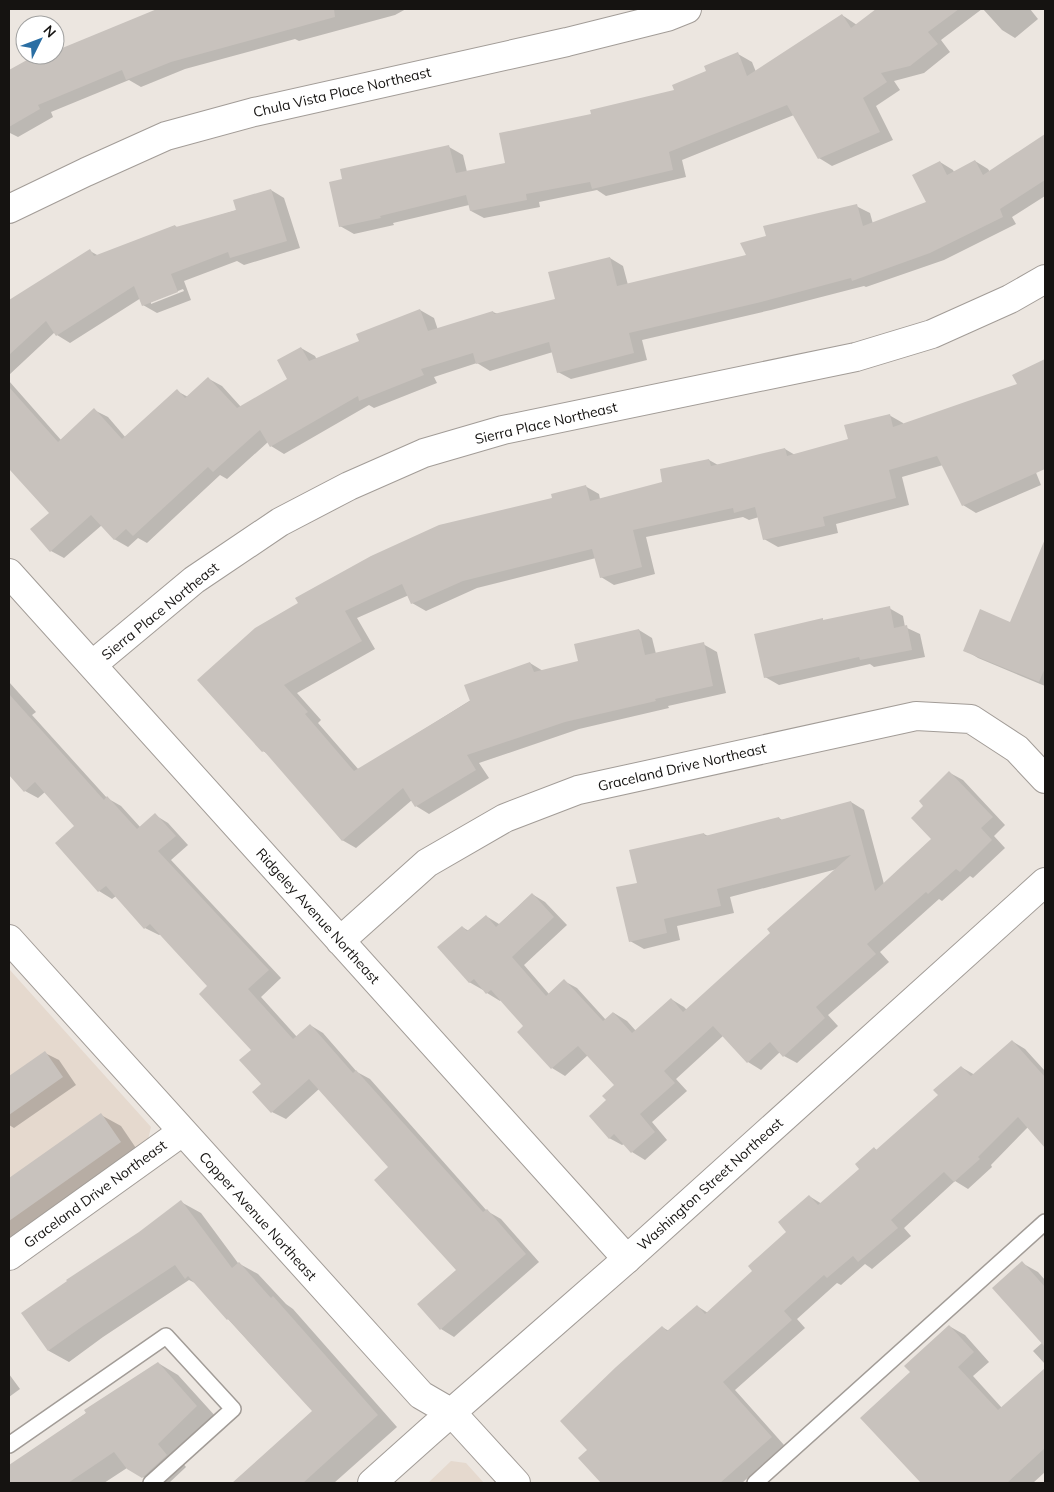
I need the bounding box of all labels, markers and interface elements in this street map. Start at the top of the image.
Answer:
north arrow [15,15,65,65]
text: N [39,21,60,41]
street label: Chula Vista Place Northeast [251,63,433,121]
street label: Sierra Place Northeast [473,398,619,448]
street label: Sierra Place Northeast [98,558,222,664]
street label: Graceland Drive Northeast [596,739,768,795]
street label: Ridgeley Avenue Northeast [252,844,384,988]
street label: Washington Street Northeast [633,1114,787,1254]
street label: Graceland Drive Northeast [20,1136,170,1252]
street label: Copper Avenue Northeast [195,1148,321,1284]

